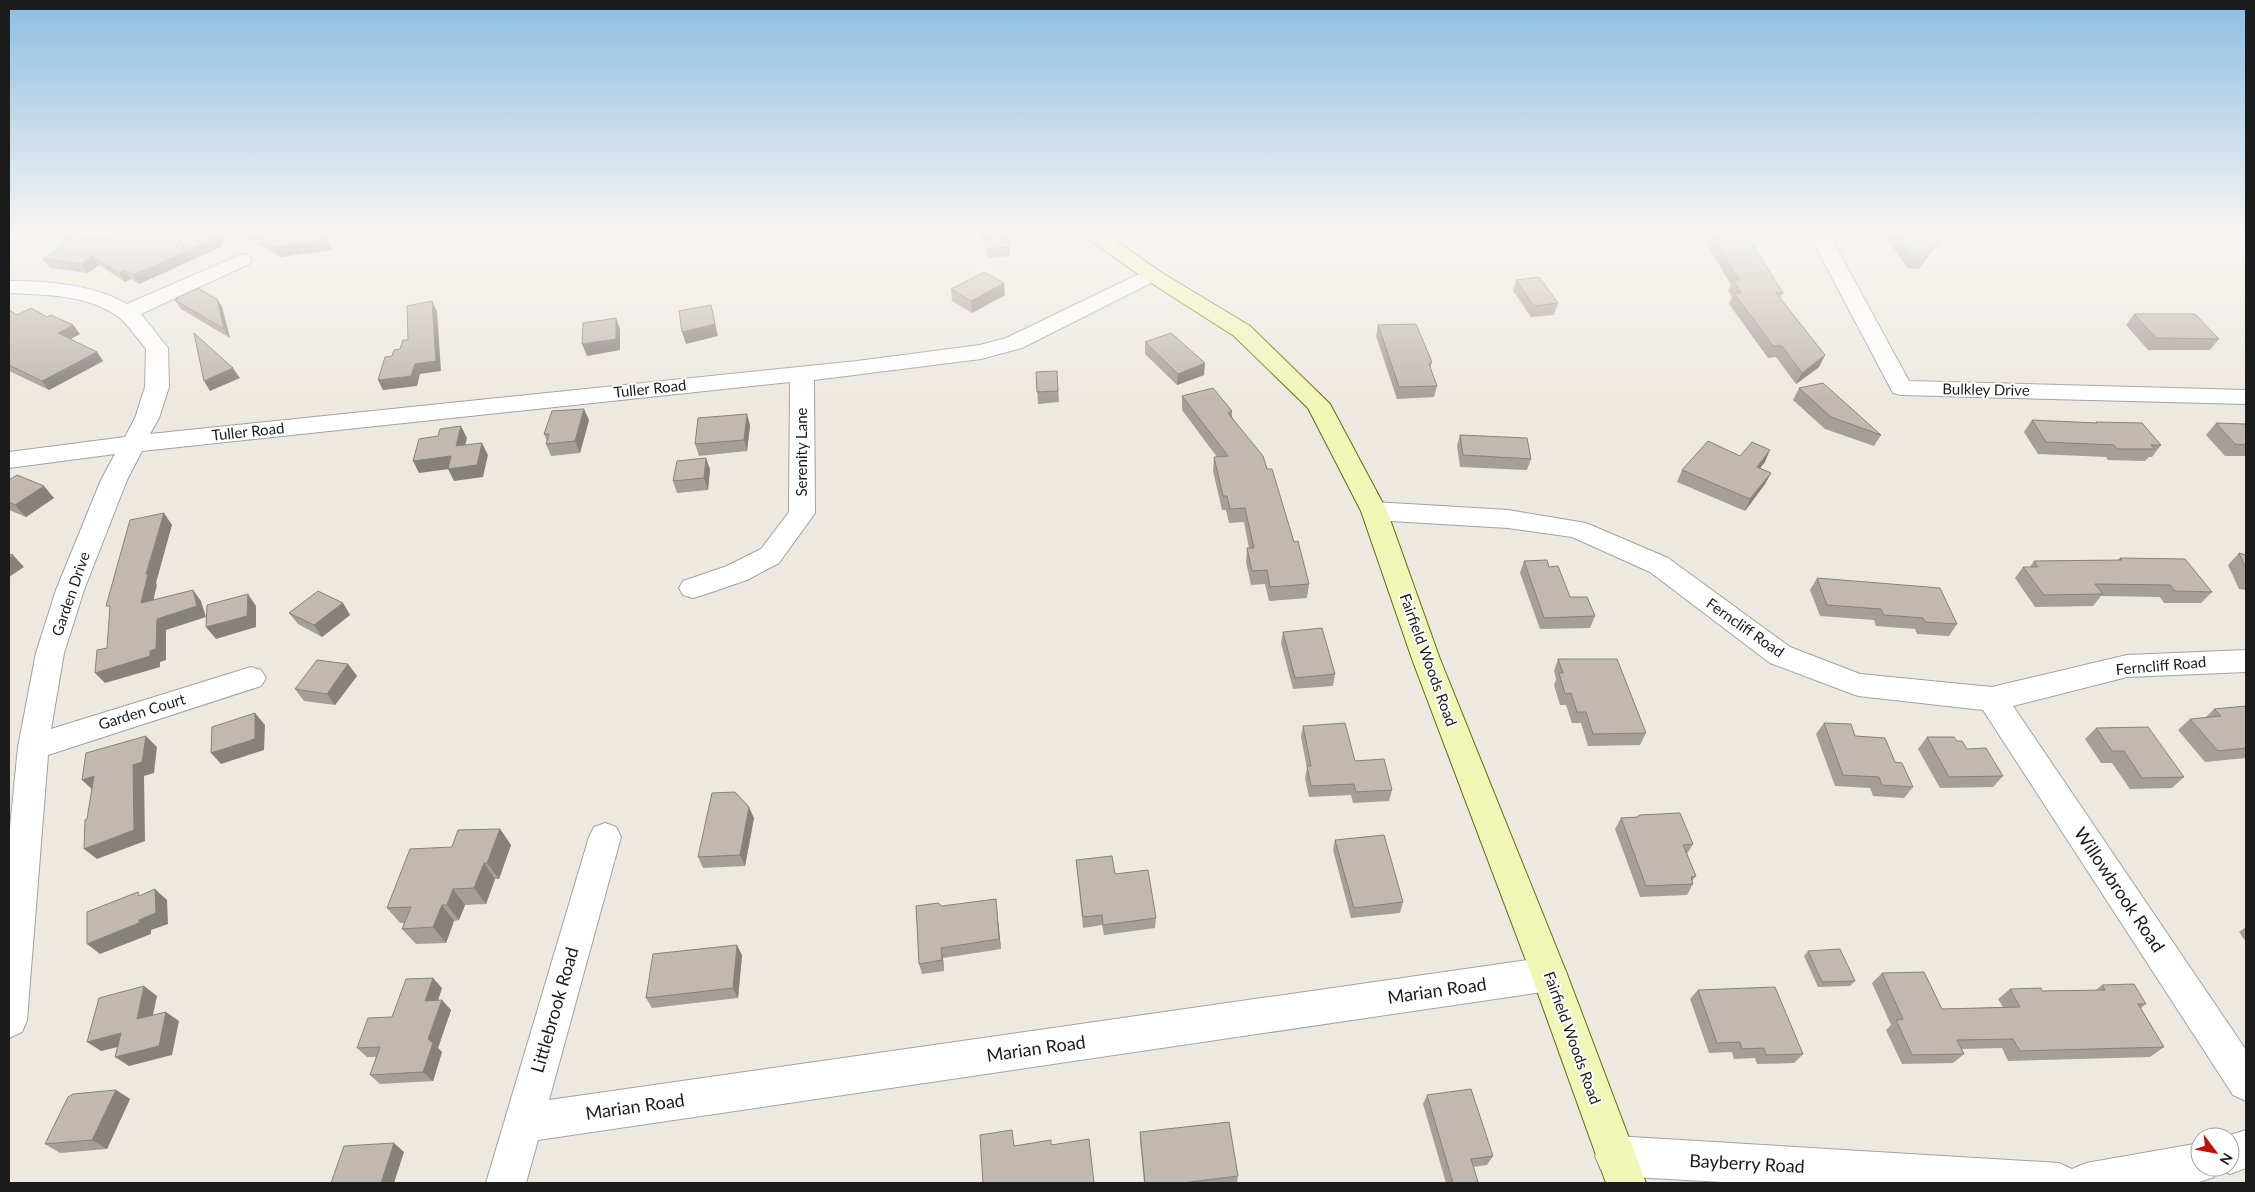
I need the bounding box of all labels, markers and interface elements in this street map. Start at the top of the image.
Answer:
street label: Tuller Road [613,375,687,401]
street label: Bulkley Drive [1942,379,2030,399]
street label: Serenity Lane [792,407,810,497]
street label: Tuller Road [211,418,285,444]
street label: Garden Drive [47,549,93,638]
street label: Fairfield Woods Road [1397,591,1461,728]
street label: Ferncliff Road [1703,594,1788,661]
street label: Ferncliff Road [2115,652,2207,678]
street label: Garden Court [96,689,188,733]
street label: Willowbrook Road [2070,823,2170,956]
street label: Littlebrook Road [526,944,583,1075]
street label: Fairfield Woods Road [1541,969,1605,1106]
street label: Marian Road [1386,972,1488,1008]
street label: Marian Road [985,1030,1087,1066]
street label: Marian Road [584,1088,686,1124]
north arrow [2190,1127,2240,1177]
street label: Bayberry Road [1689,1149,1805,1177]
text: N [2216,1150,2237,1168]

